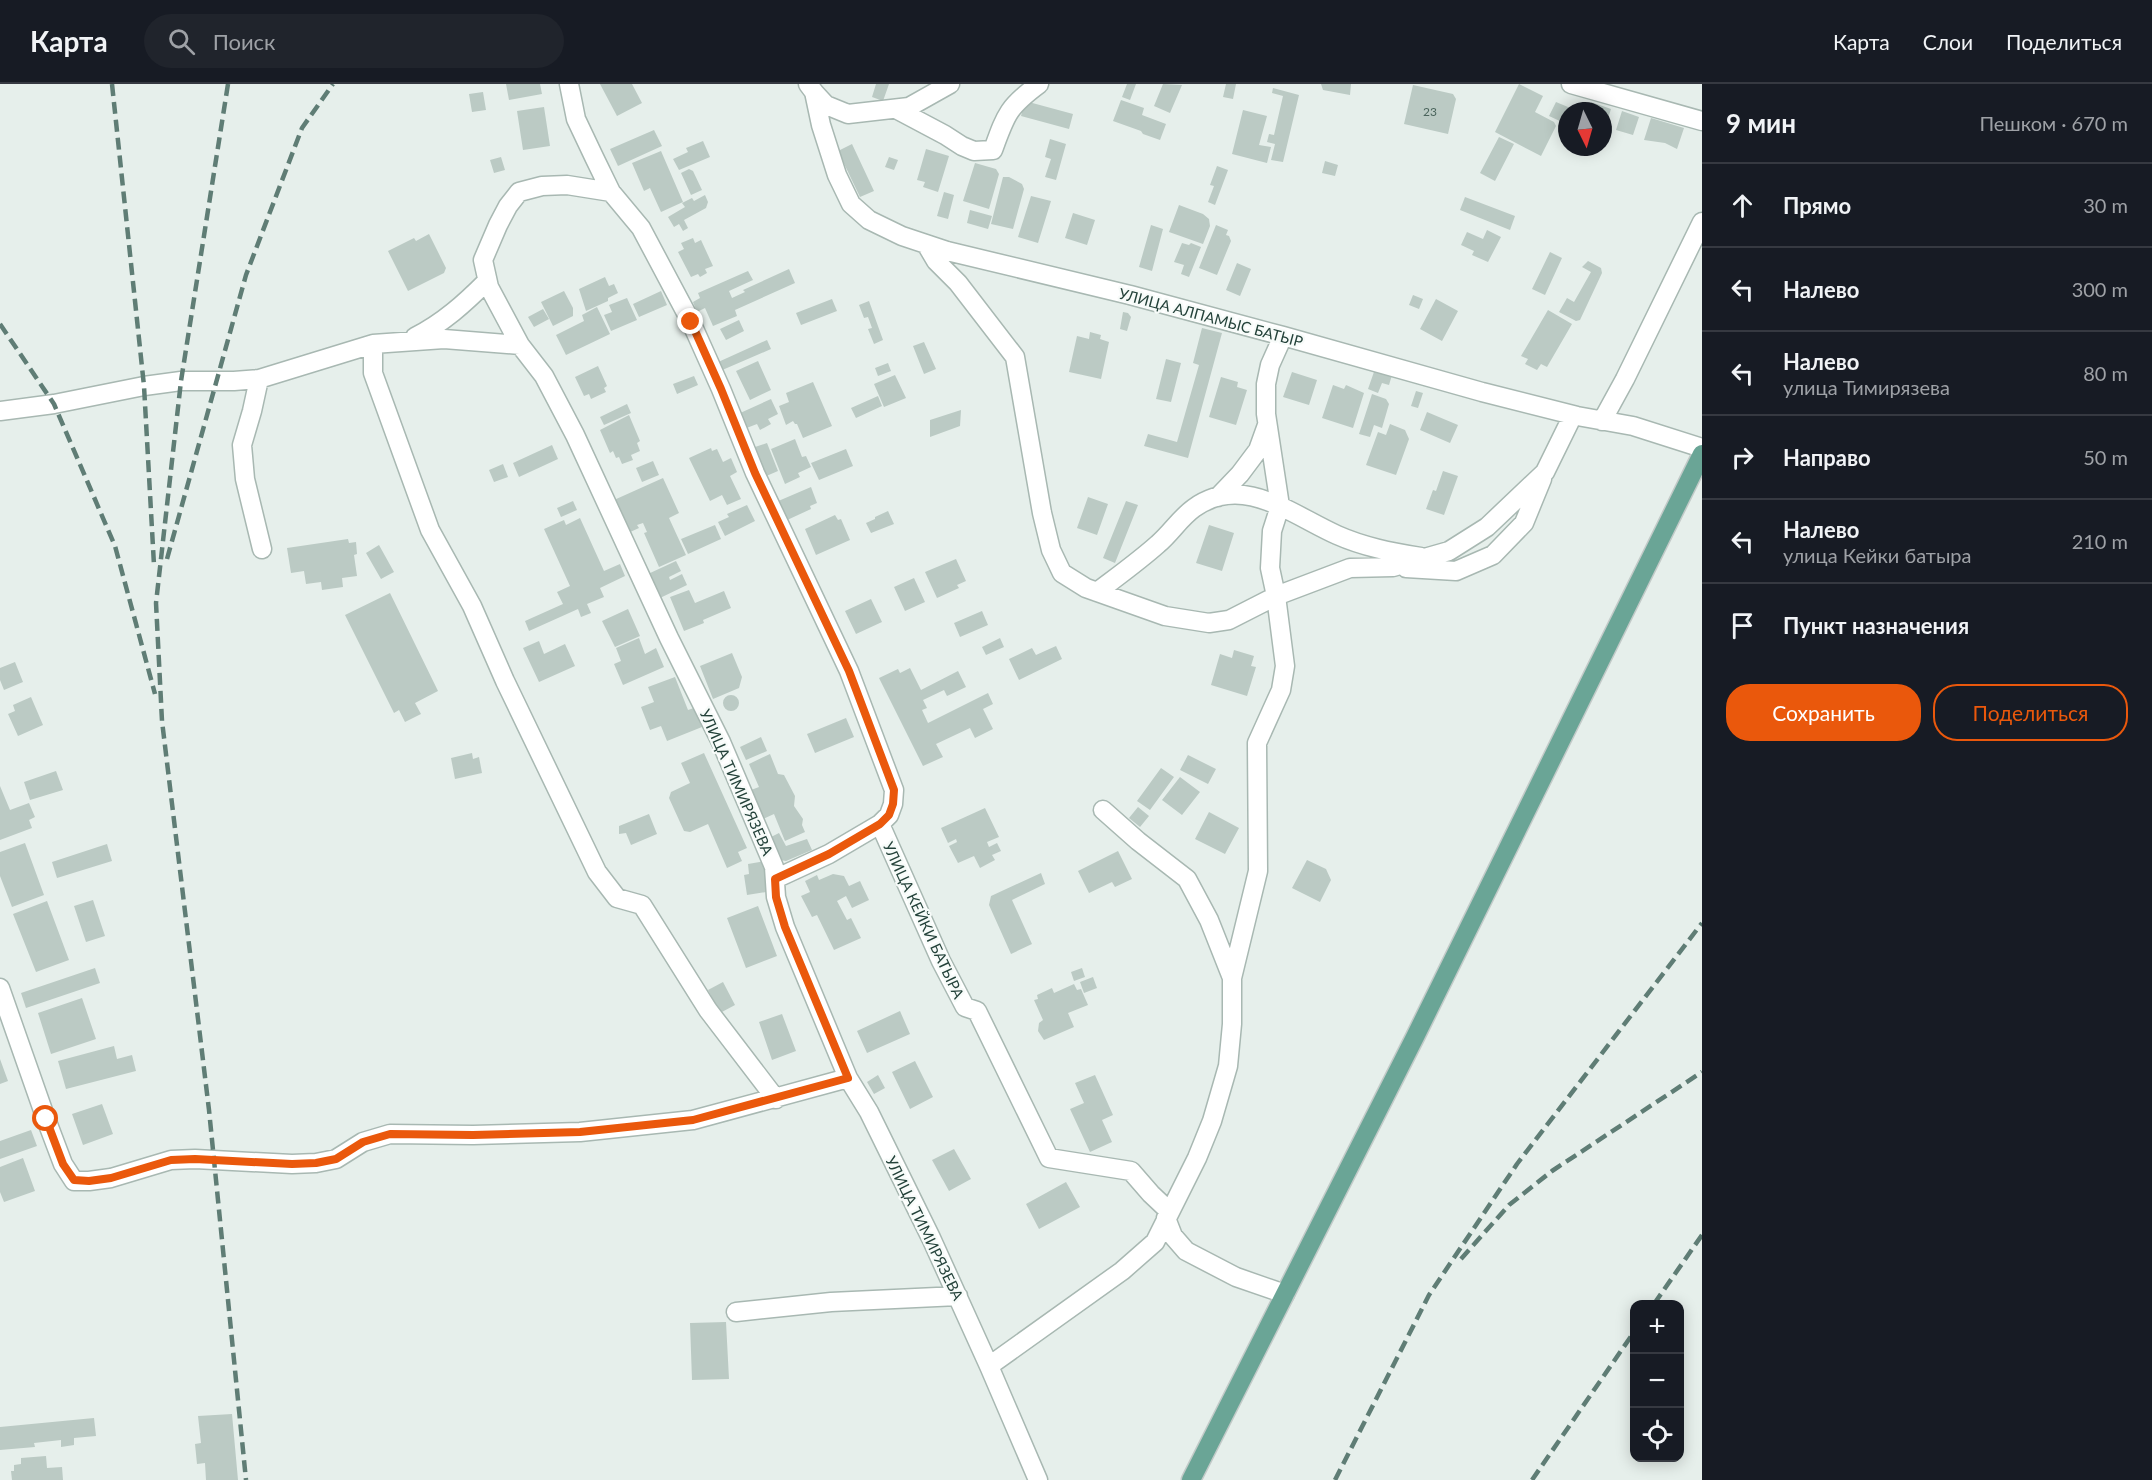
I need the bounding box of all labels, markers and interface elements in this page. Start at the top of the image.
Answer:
search box [144,14,564,68]
text: Карта [30,24,108,58]
icon: search [165,25,198,58]
text: Поиск [213,28,276,55]
text: Карта [1833,29,1890,54]
text: Слои [1923,29,1973,54]
text: Поделиться [2006,29,2122,54]
north arrow [1558,102,1612,156]
house number: 23 [1423,104,1437,119]
text: 9 мин [1726,107,1796,139]
text: Пешком · 670 m [1979,111,2128,135]
icon: ahead [1726,189,1759,222]
text: Прямо [1783,192,1851,219]
text: 30 m [2083,193,2128,217]
icon: left [1726,273,1759,306]
text: Налево [1783,276,1859,303]
text: 300 m [2072,277,2128,301]
street label: УЛИЦА АЛПАМЫС БАТЫР [1117,284,1305,350]
route end [677,308,703,334]
text: Налево [1783,348,1859,375]
icon: left [1726,357,1759,390]
text: 80 m [2083,361,2128,385]
text: улица Тимирязева [1783,375,1950,399]
icon: right [1726,441,1759,474]
text: Направо [1783,444,1871,471]
text: 50 m [2083,445,2128,469]
text: Налево [1783,516,1859,543]
icon: left [1726,525,1759,558]
text: 210 m [2072,529,2128,553]
text: улица Кейки батыра [1783,543,1972,567]
icon: arrive [1726,609,1759,642]
text: Пункт назначения [1783,612,1969,639]
button: Сохранить [1726,684,1921,741]
button: Поделиться [1933,684,2128,741]
street label: УЛИЦА ТИМИРЯЗЕВА [697,706,778,859]
street label: УЛИЦА КЕЙКИ БАТЫРА [880,839,969,1002]
route start [32,1105,58,1131]
street label: УЛИЦА ТИМИРЯЗЕВА [882,1153,968,1304]
map controls [1630,1300,1684,1462]
button: + [1630,1300,1684,1354]
button: − [1630,1354,1684,1408]
button: locate [1630,1408,1684,1462]

